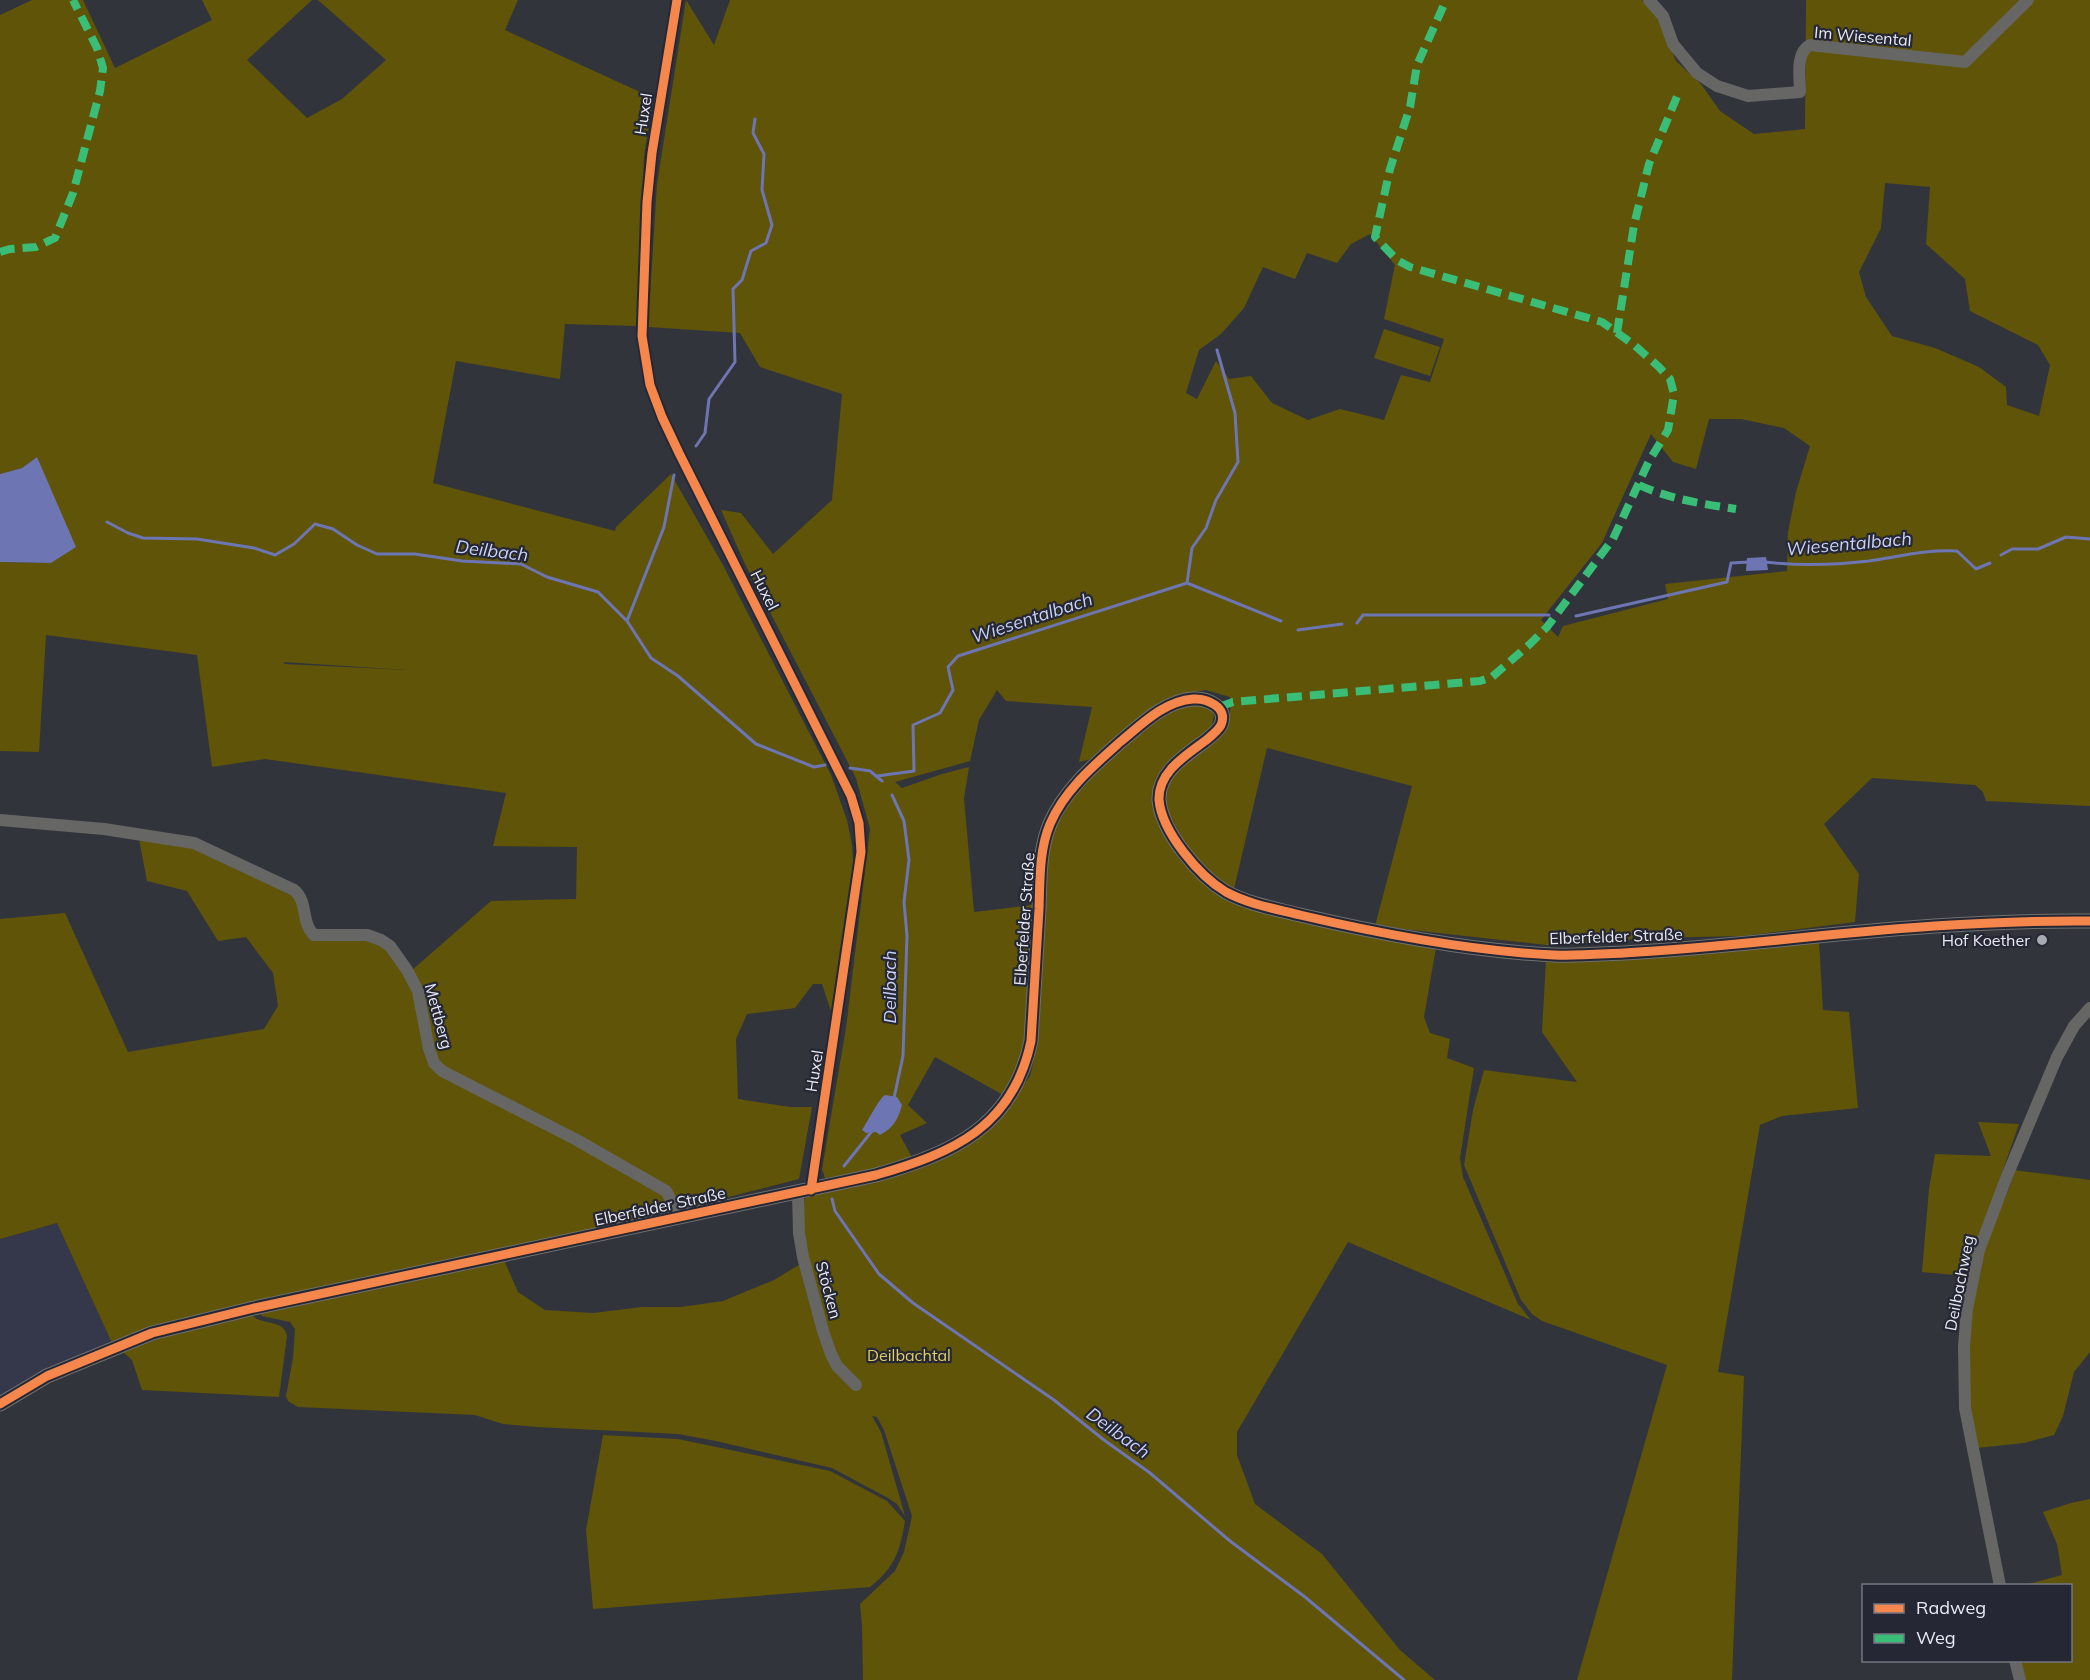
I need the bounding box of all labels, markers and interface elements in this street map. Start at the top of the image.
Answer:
street label: Im Wiesental [1813,22,1913,50]
street label: Huxel [630,92,656,136]
water label: Wiesentalbach [1785,527,1913,560]
water label: Deilbach [454,535,530,566]
street label: Huxel [746,567,784,613]
water label: Wiesentalbach [968,587,1095,648]
street label: Elberfelder Straße [1009,852,1039,986]
street label: Elberfelder Straße [1549,924,1683,948]
place label: Hof Koether [1942,930,2030,950]
marker: Hof Koether [2035,933,2049,947]
water label: Deilbach [878,951,901,1023]
street label: Mettberg [421,981,457,1051]
street label: Huxel [801,1049,827,1093]
street label: Elberfelder Straße [593,1182,727,1230]
street label: Deilbachweg [1940,1234,1978,1332]
street label: Stöcken [812,1259,846,1321]
park label: Deilbachtal [867,1345,951,1365]
water label: Deilbach [1082,1402,1155,1463]
legend [1862,1584,2072,1662]
text: Radweg [1916,1596,1986,1619]
text: Weg [1916,1626,1956,1649]

